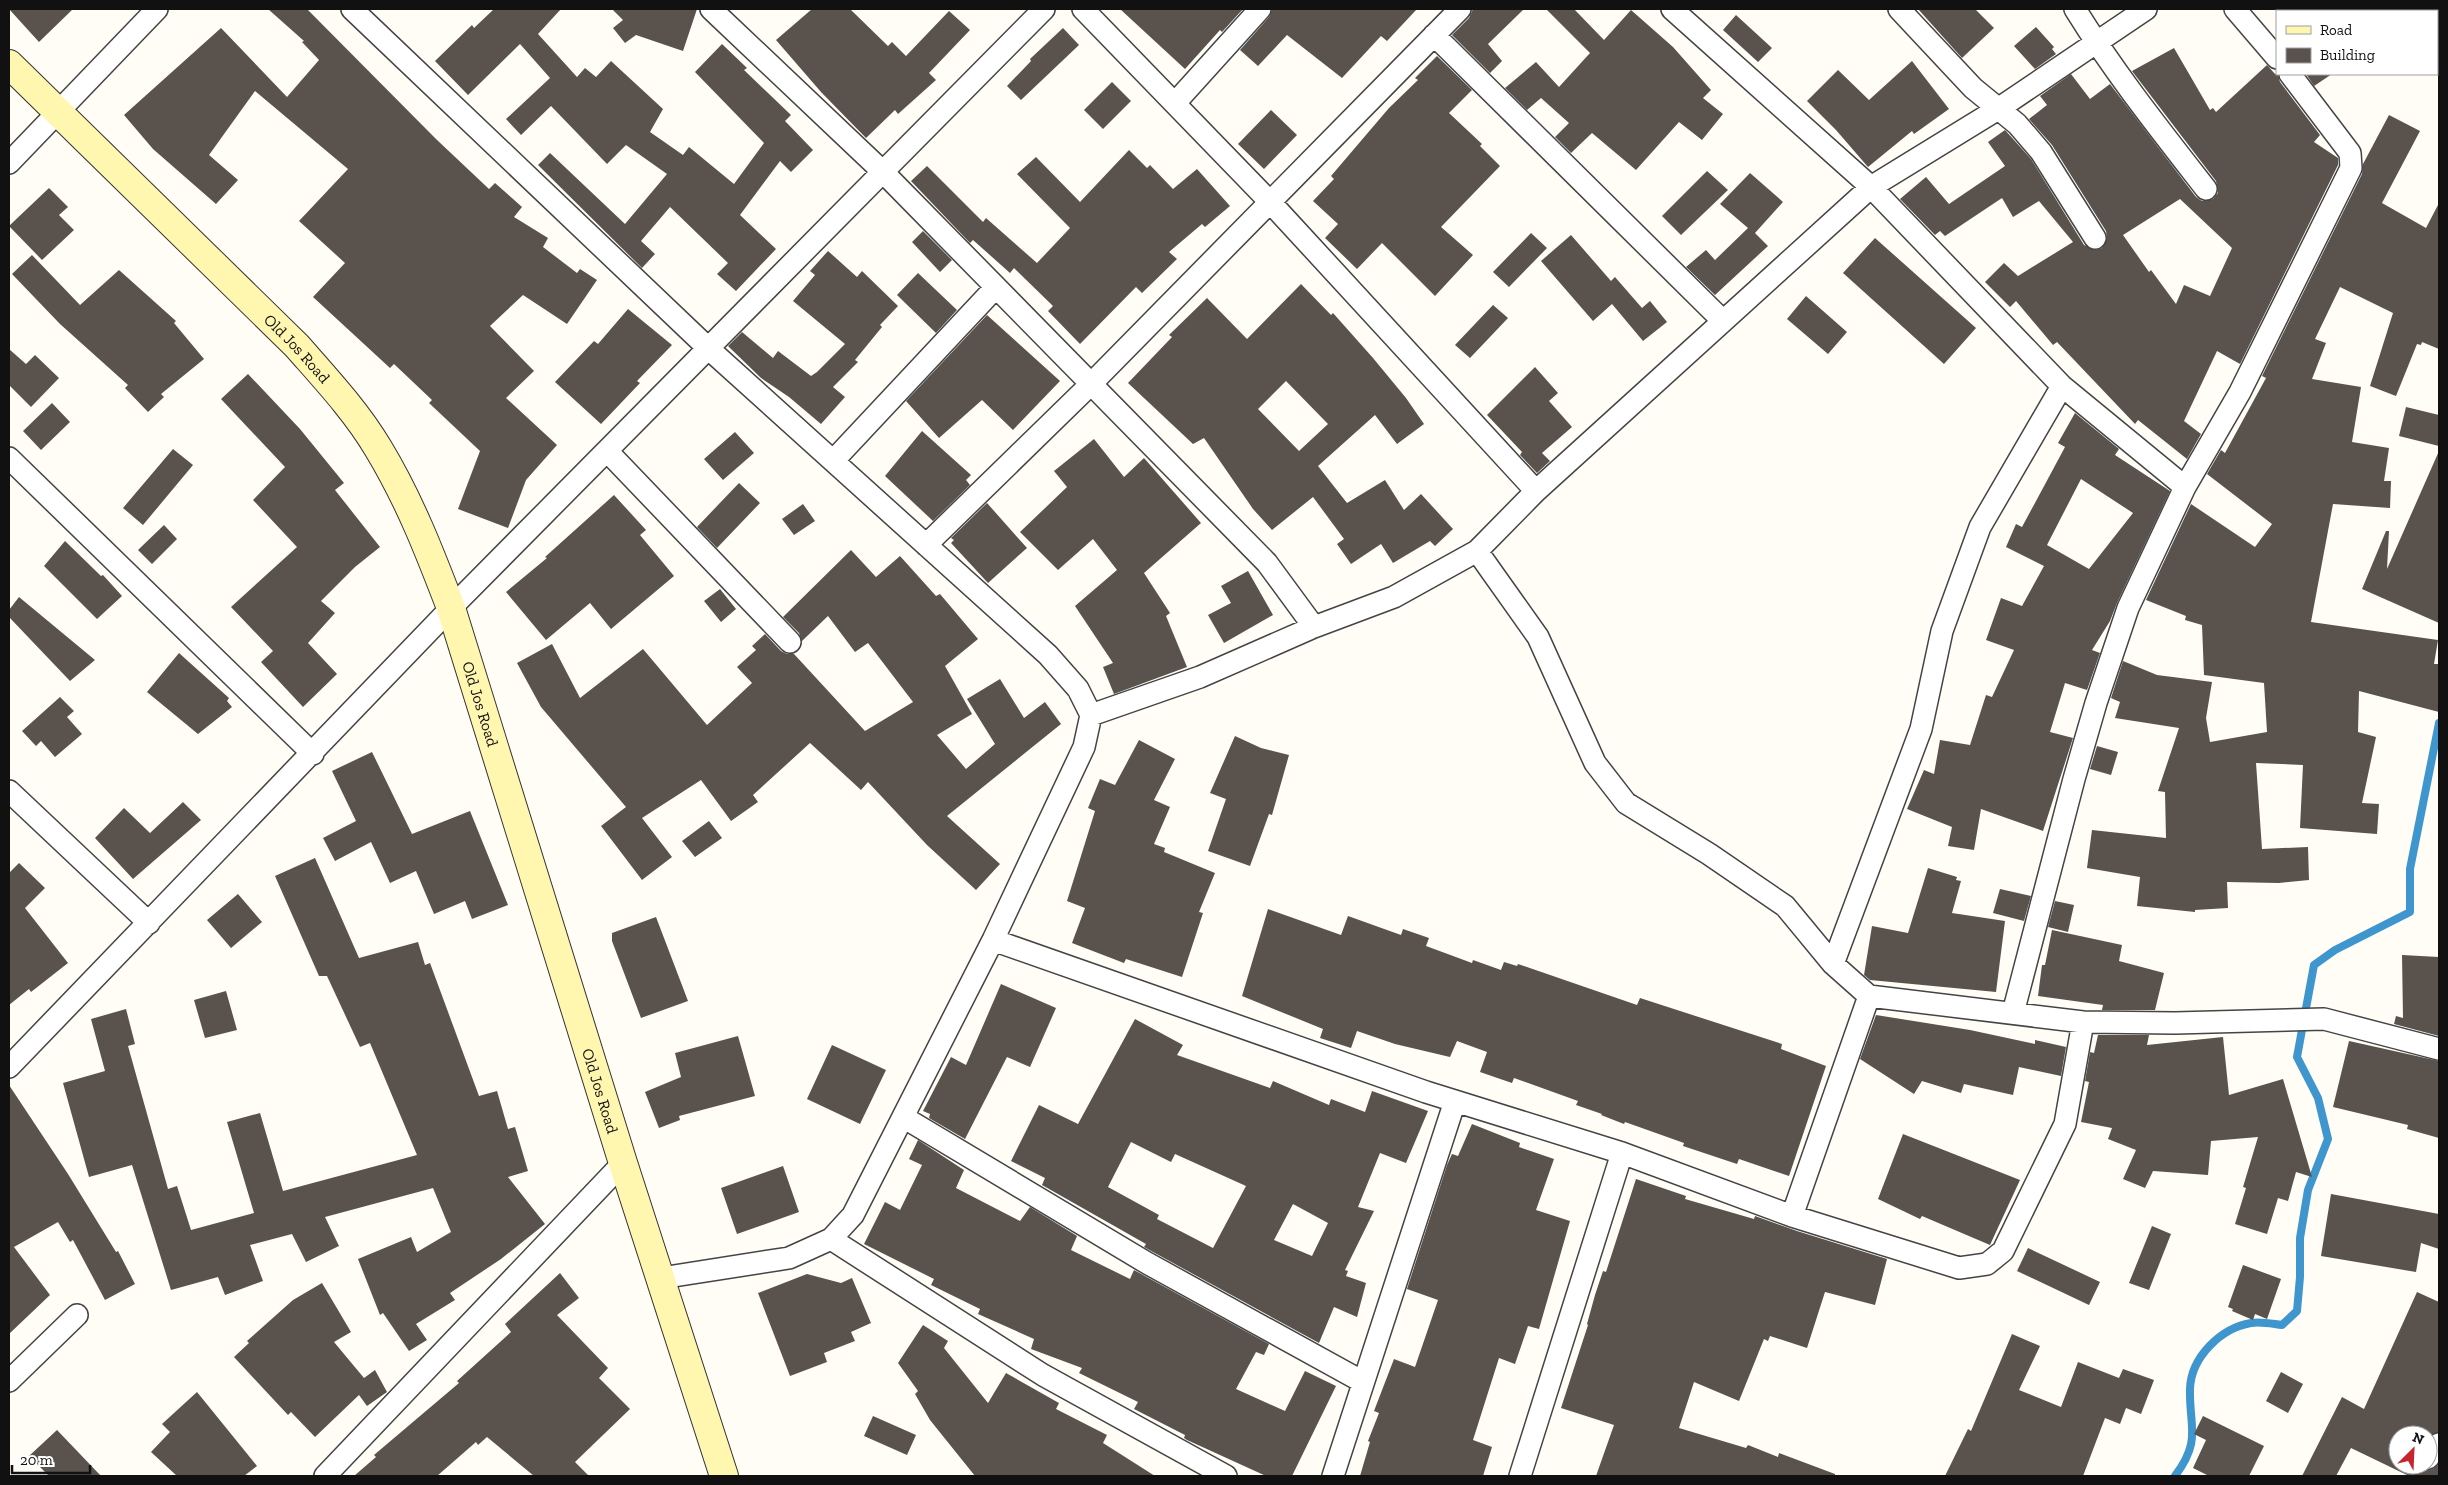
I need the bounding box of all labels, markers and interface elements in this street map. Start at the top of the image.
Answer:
legend [2276,10,2438,75]
text: Road [2320,21,2353,39]
text: Building [2320,46,2375,64]
street label: Old Jos Road [260,310,335,387]
street label: Old Jos Road [459,659,503,749]
street label: Old Jos Road [578,1046,623,1136]
north arrow [2388,1425,2438,1475]
text: N [2410,1429,2427,1449]
scale bar [12,1442,90,1474]
text: 20 m [20,1451,53,1469]

